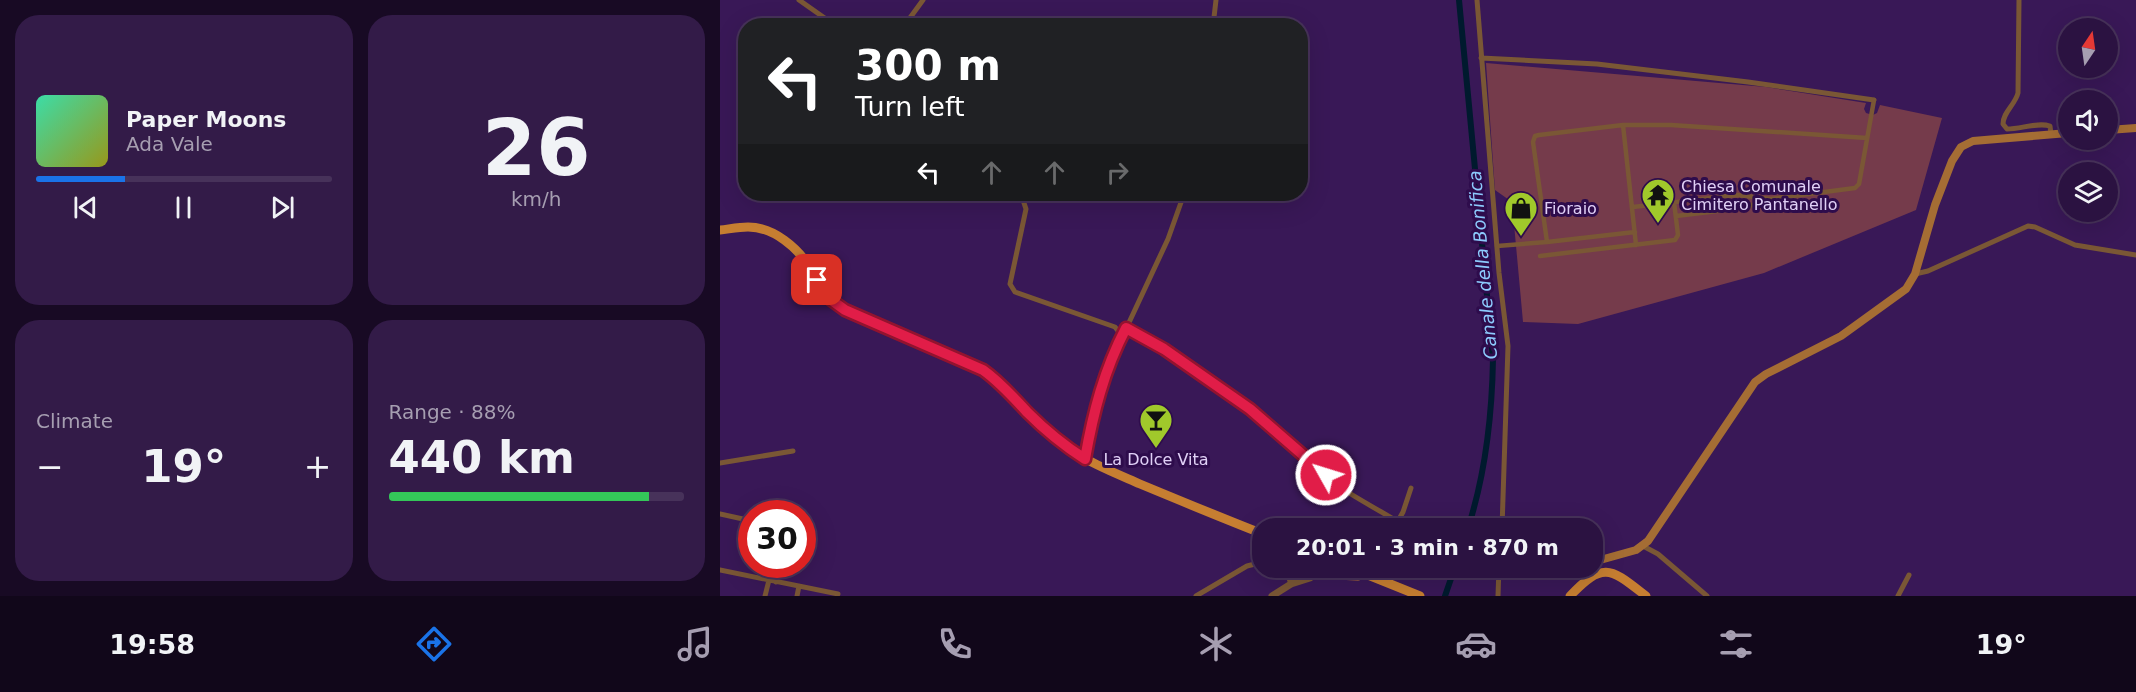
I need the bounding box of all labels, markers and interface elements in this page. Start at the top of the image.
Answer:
north arrow [2058,18,2118,78]
map controls [2058,18,2118,222]
text: 300 m [855,41,1001,90]
icon: left [756,42,834,120]
button: sound [2058,90,2118,150]
text: Turn left [855,91,965,122]
text: 26 [482,103,591,193]
text: Paper Moons [126,107,286,132]
text: Ada Vale [126,132,213,156]
icon: left [912,156,945,189]
icon: ahead [975,156,1008,189]
icon: ahead [1038,156,1071,189]
icon: right [1101,156,1134,189]
button: layers [2058,162,2118,222]
water label: Canale della Bonifica [1464,170,1501,360]
temple icon: Chiesa Comunale Cimitero Pantanello [1640,177,1676,224]
place label: Chiesa Comunale Cimitero Pantanello [1681,177,1837,214]
text: km/h [511,187,561,211]
shop icon: Fioraio [1503,190,1539,237]
icon: previous [69,191,102,224]
icon: pause [167,191,200,224]
icon: next [266,191,299,224]
place label: Fioraio [1544,199,1597,218]
pin [791,254,842,305]
icon: arrive [800,263,833,296]
text: Range · 88% [389,400,515,424]
bar icon: La Dolce Vita [1138,402,1174,449]
text: Climate [36,409,113,433]
text: 440 km [389,431,575,484]
text: 19° [141,440,226,493]
position arrow [1294,443,1358,507]
text: − [36,447,64,486]
text: + [304,447,332,486]
place label: La Dolce Vita [1103,450,1209,469]
speed limit sign: 30 [738,500,816,578]
text: 20:01 · 3 min · 870 m [1296,535,1559,560]
icon: directions [413,623,455,665]
icon: music [674,623,716,665]
icon: phone [934,623,976,665]
icon: climate [1195,623,1237,665]
icon: car [1455,623,1497,665]
icon: filters [1715,623,1757,665]
text: 19:58 [109,629,195,660]
text: 19° [1976,629,2027,660]

